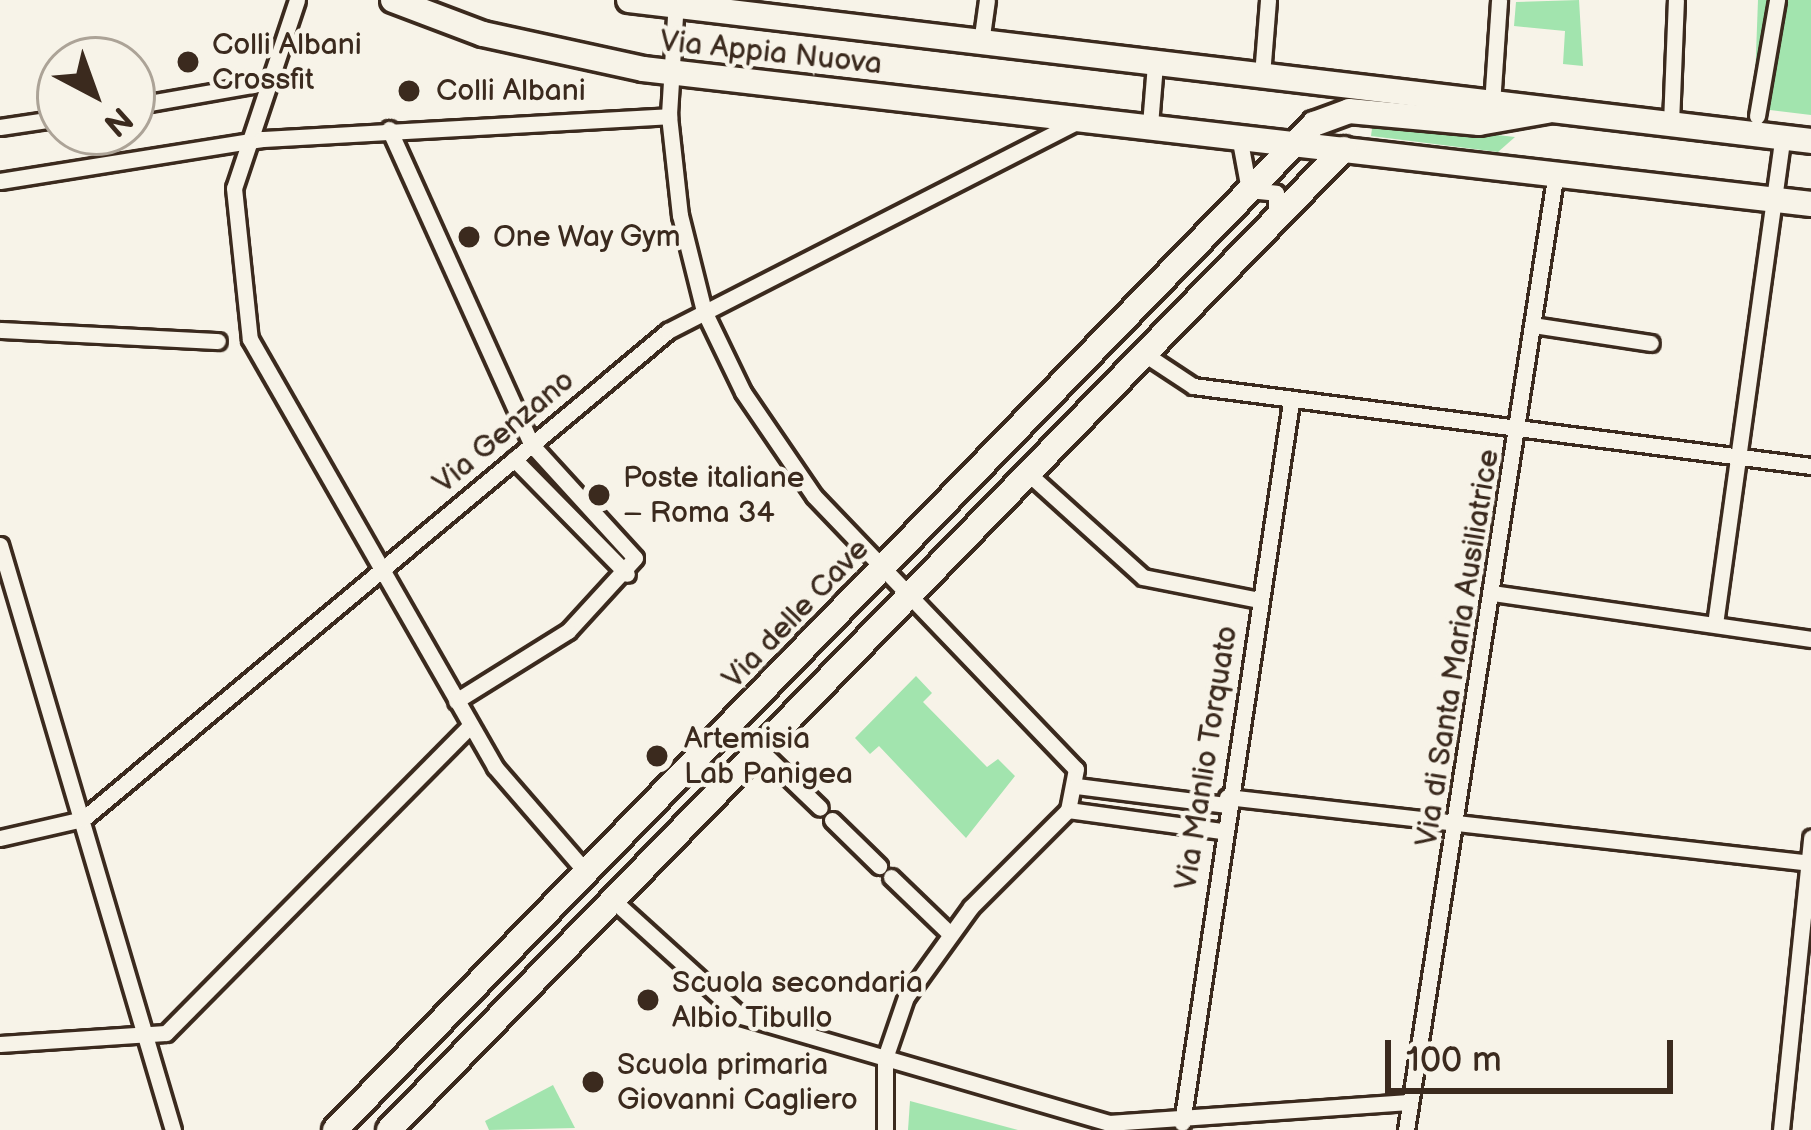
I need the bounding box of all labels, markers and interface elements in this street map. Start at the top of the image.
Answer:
street label: Via Appia Nuova [658,23,884,83]
place label: Colli Albani Crossfit [212,27,362,98]
north arrow [36,36,156,156]
marker: Colli Albani Crossfit [175,49,201,75]
place label: Colli Albani [436,73,586,109]
marker: Colli Albani [393,75,425,107]
text: N [95,98,140,144]
place label: One Way Gym [493,219,684,255]
marker: One Way Gym [456,224,482,250]
street label: Via Genzano [426,363,582,501]
street label: Via di Santa Maria Ausiliatrice [1409,447,1507,849]
place label: Poste italiane – Roma 34 [623,460,804,530]
marker: Poste italiane – Roma 34 [586,482,612,508]
street label: Via delle Cave [715,531,877,697]
street label: Via Manlio Torquato [1168,623,1246,893]
place label: Artemisia Lab Panigea [684,721,853,792]
marker: Artemisia Lab Panigea [641,740,673,772]
place label: Scuola secondaria Albio Tibullo [672,965,923,1036]
marker: Scuola secondaria Albio Tibullo [635,987,661,1013]
scale bar [1391,1016,1679,1090]
text: 100 m [1406,1039,1502,1082]
place label: Scuola primaria Giovanni Cagliero [617,1047,858,1118]
marker: Scuola primaria Giovanni Cagliero [580,1069,606,1095]

